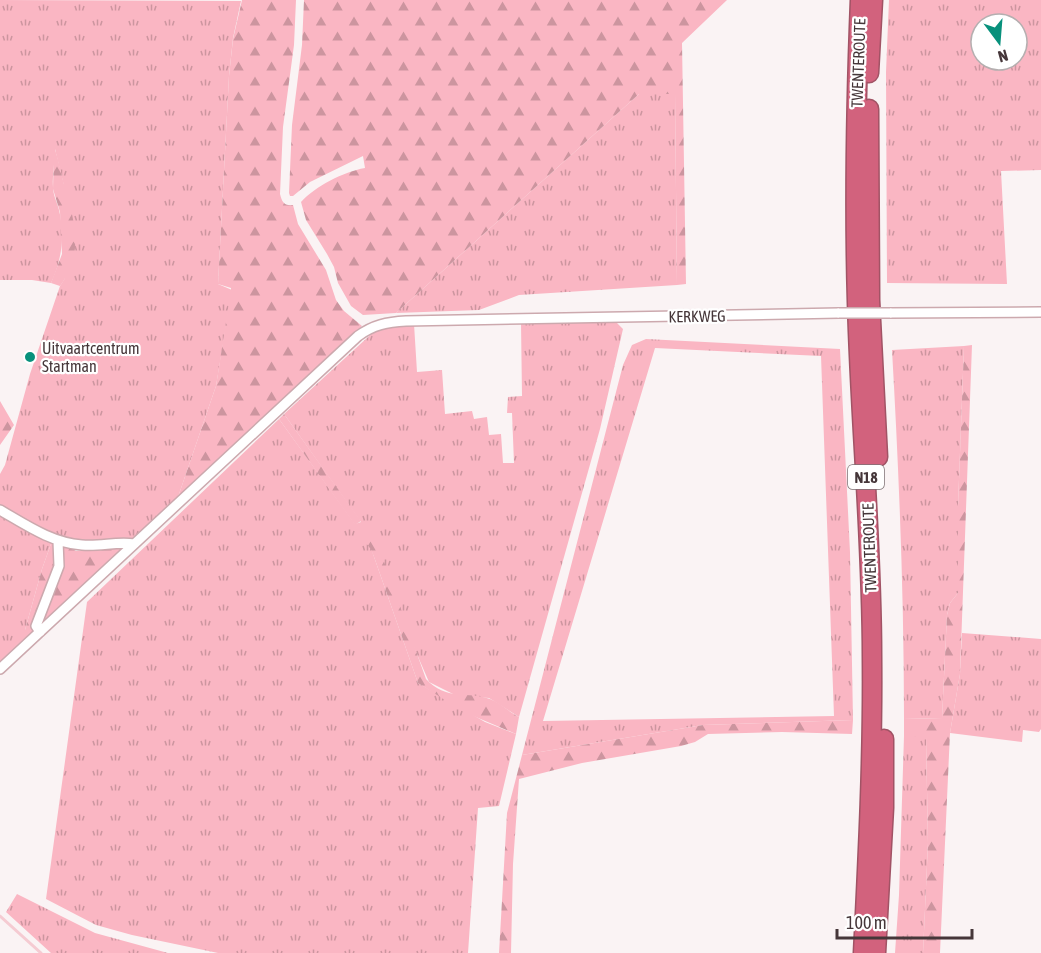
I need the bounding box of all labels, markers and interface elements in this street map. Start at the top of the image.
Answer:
north arrow [969,12,1029,72]
street label: TWENTEROUTE [847,18,869,108]
text: N [996,46,1010,66]
street label: KERKWEG [668,307,726,325]
place label: Uitvaartcentrum Startman [42,339,140,375]
marker: Uitvaartcentrum Startman [23,350,37,364]
road number: N18 [848,465,884,489]
street label: TWENTEROUTE [858,503,880,593]
scale bar [837,902,972,940]
text: 100 m [846,912,887,933]

